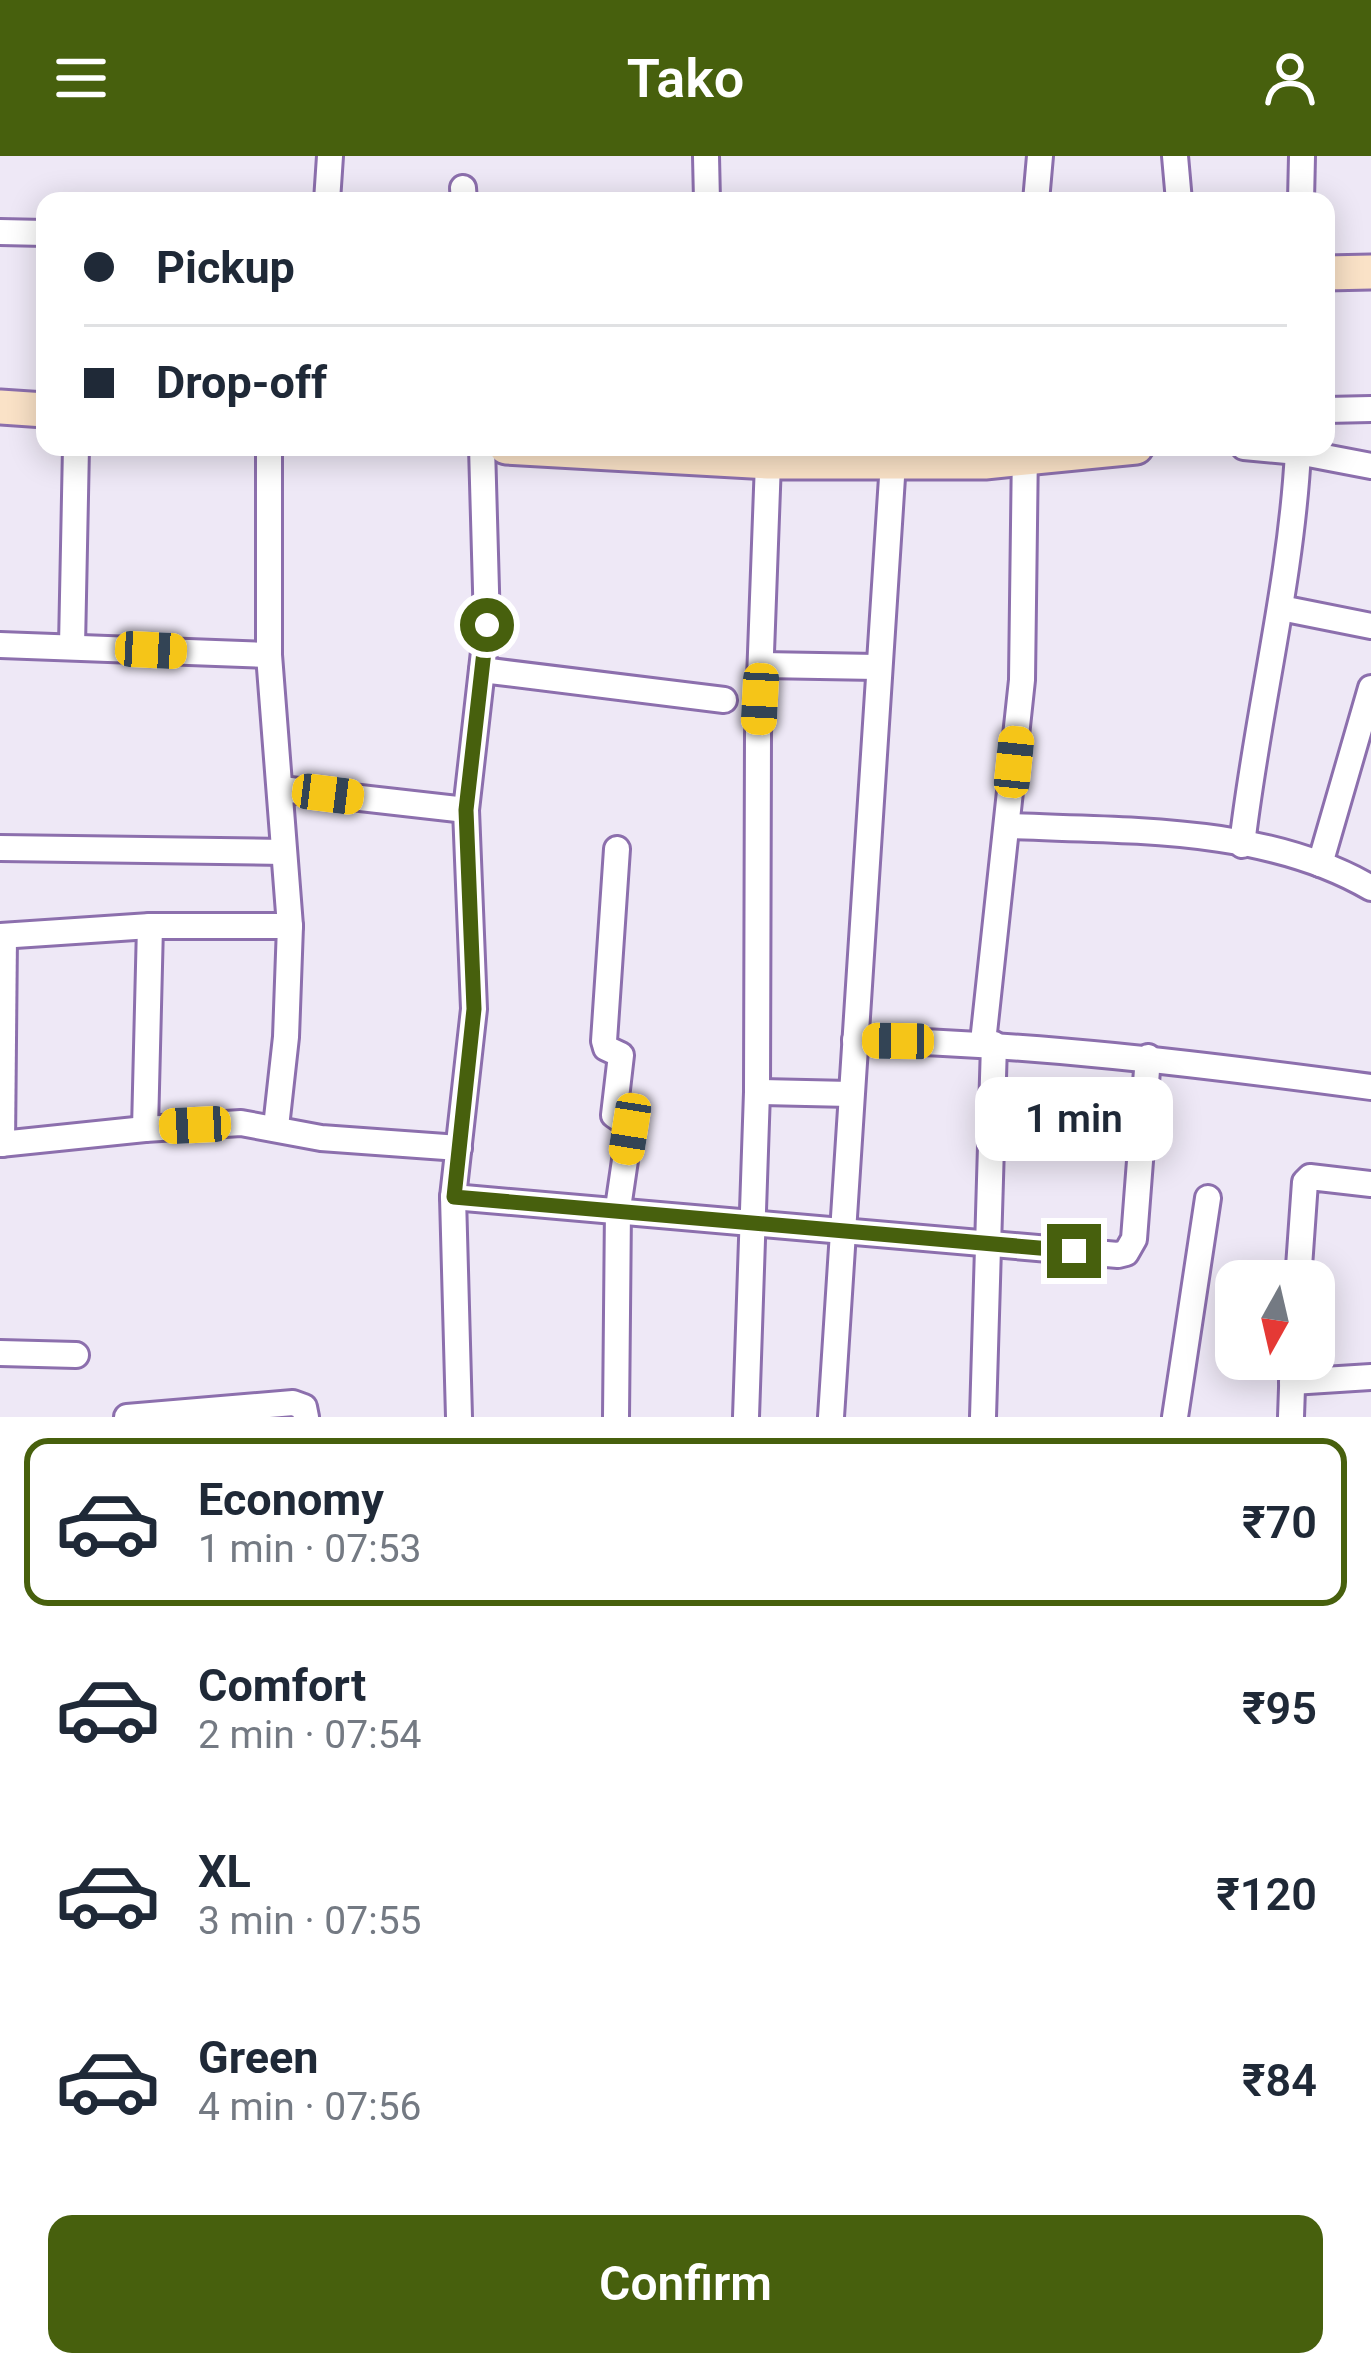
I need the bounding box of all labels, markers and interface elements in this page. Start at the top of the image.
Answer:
icon: menu [48,45,114,111]
icon: person [1257,45,1323,111]
text: Tako [627,47,744,110]
text: Pickup [156,241,295,294]
text: Drop-off [156,356,327,409]
route start [460,598,514,652]
car [114,630,188,670]
car [740,662,780,736]
car [992,724,1036,800]
car [290,772,366,816]
car [862,1022,934,1060]
callout: 1 min [975,1077,1173,1161]
car [607,1091,653,1167]
text: 1 min [1025,1096,1123,1142]
car [158,1105,232,1145]
route end [1047,1224,1101,1278]
north arrow [1215,1260,1335,1380]
map controls [1215,1260,1335,1380]
icon: car [54,1468,162,1576]
text: Economy [198,1473,384,1526]
text: ₹70 [1242,1496,1317,1549]
text: 1 min · 07:53 [198,1526,421,1572]
icon: car [54,1654,162,1762]
text: Comfort [198,1659,366,1712]
text: ₹95 [1242,1682,1317,1735]
text: 2 min · 07:54 [198,1712,421,1758]
icon: car [54,1840,162,1948]
text: XL [198,1845,251,1898]
text: ₹120 [1216,1868,1317,1921]
text: 3 min · 07:55 [198,1898,421,1944]
icon: car [54,2026,162,2134]
text: Green [198,2031,319,2084]
text: ₹84 [1242,2054,1317,2107]
text: 4 min · 07:56 [198,2084,421,2130]
button: Confirm [48,2215,1323,2353]

